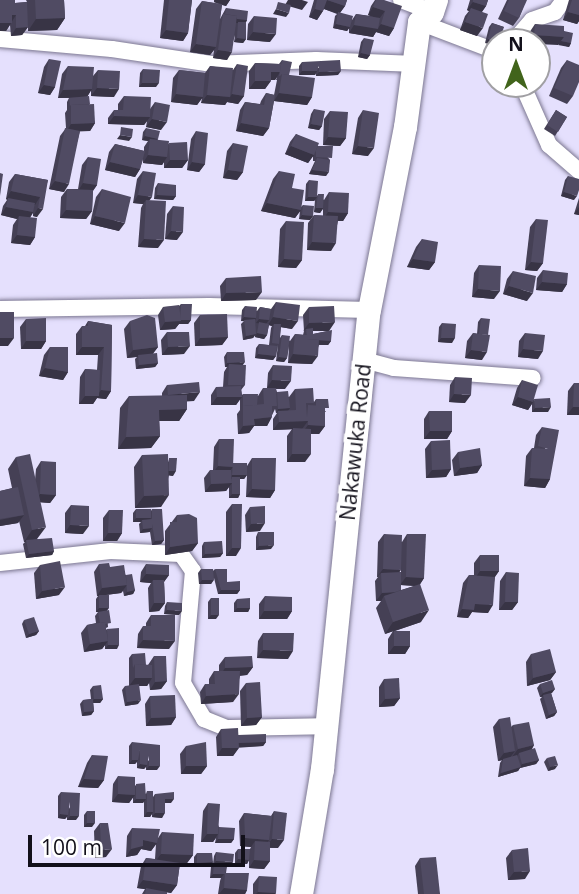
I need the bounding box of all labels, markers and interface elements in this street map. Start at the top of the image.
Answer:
north arrow [481,28,551,98]
text: N [508,31,524,57]
street label: Nakawuka Road [334,362,376,522]
scale bar [32,820,248,864]
text: 100 m [41,833,102,861]

